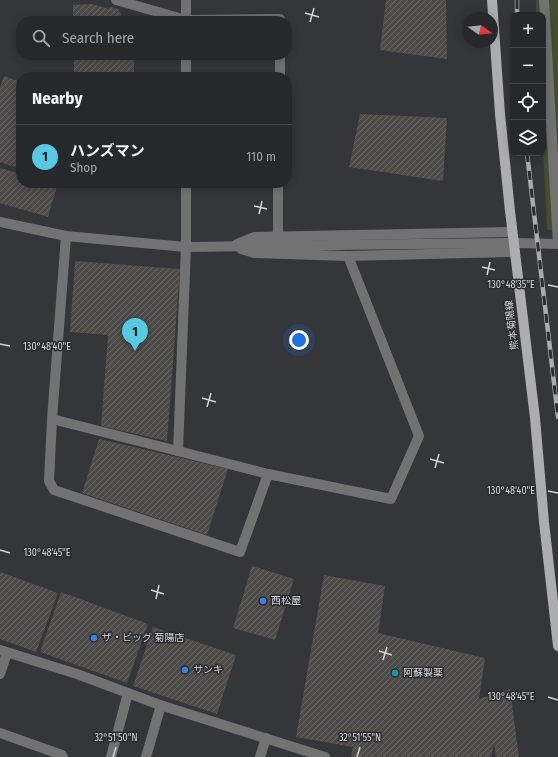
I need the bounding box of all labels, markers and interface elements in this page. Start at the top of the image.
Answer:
north arrow [462,12,498,48]
map controls [510,12,546,156]
button: + [510,12,546,48]
search box [16,16,292,60]
icon: search [30,27,52,49]
text: Search here [62,29,134,47]
button: − [510,48,546,84]
button: locate [510,84,546,120]
text: Nearby [32,88,83,109]
button: layers [510,120,546,156]
text: ハンズマン [70,142,145,160]
text: 1 [42,149,48,164]
text: 110 m [246,149,276,164]
text: Shop [70,160,97,175]
text: 130°48'35"E [487,279,535,291]
street label: 熊本菊陽線 [503,299,521,351]
pin: 1 [122,318,148,351]
your location [289,330,309,350]
text: 130°48'40"E [23,341,71,353]
text: 130°48'40"E [487,485,535,497]
text: 130°48'45"E [23,547,71,559]
place label: 西松屋 [271,595,301,607]
marker: 西松屋 [258,596,268,606]
place label: ザ・ビッグ 菊陽店 [102,632,184,644]
marker: ザ・ビッグ 菊陽店 [89,633,99,643]
place label: サンキ [193,664,223,676]
marker: サンキ [180,665,190,675]
place label: 阿蘇製薬 [403,667,443,679]
marker: 阿蘇製薬 [390,668,400,678]
text: 130°48'45"E [487,691,535,703]
text: 32°51'50"N [94,732,138,744]
text: 32°51'55"N [339,732,381,744]

